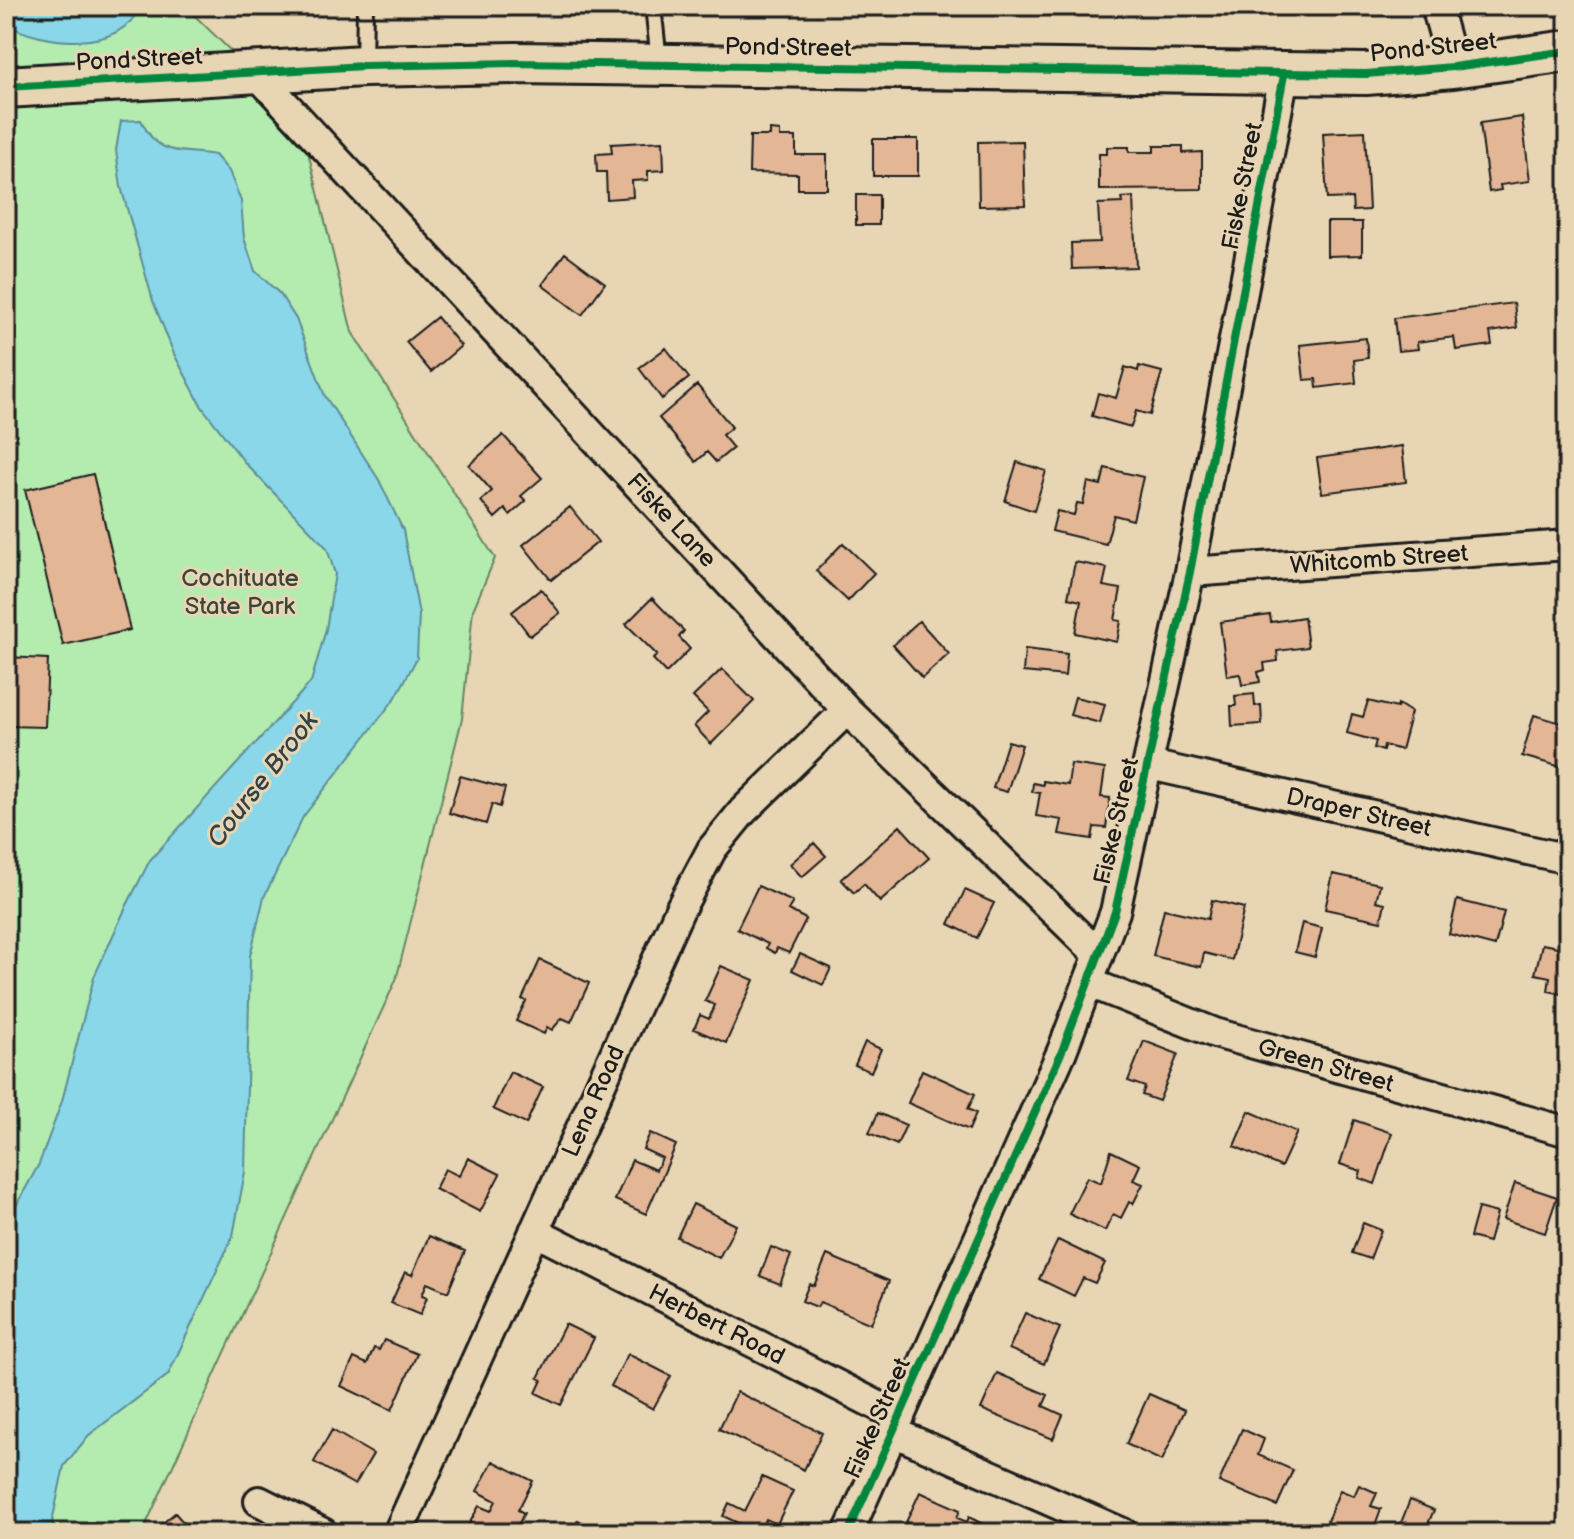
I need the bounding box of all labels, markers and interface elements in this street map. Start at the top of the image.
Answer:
street label: Pond Street [1368,26,1498,69]
street label: Pond Street [724,32,852,63]
street label: Pond Street [75,42,204,77]
street label: Fiske Street [1216,119,1269,252]
street label: Fiske Lane [621,467,723,573]
street label: Whitcomb Street [1289,539,1470,580]
park label: Cochituate State Park [181,564,299,621]
water label: Course Brook [201,705,326,854]
street label: Fiske Street [1088,754,1145,887]
street label: Draper Street [1284,782,1435,843]
street label: Green Street [1255,1032,1398,1099]
street label: Lena Road [556,1041,631,1161]
street label: Herbert Road [644,1278,790,1371]
street label: Fiske Street [838,1353,917,1483]

